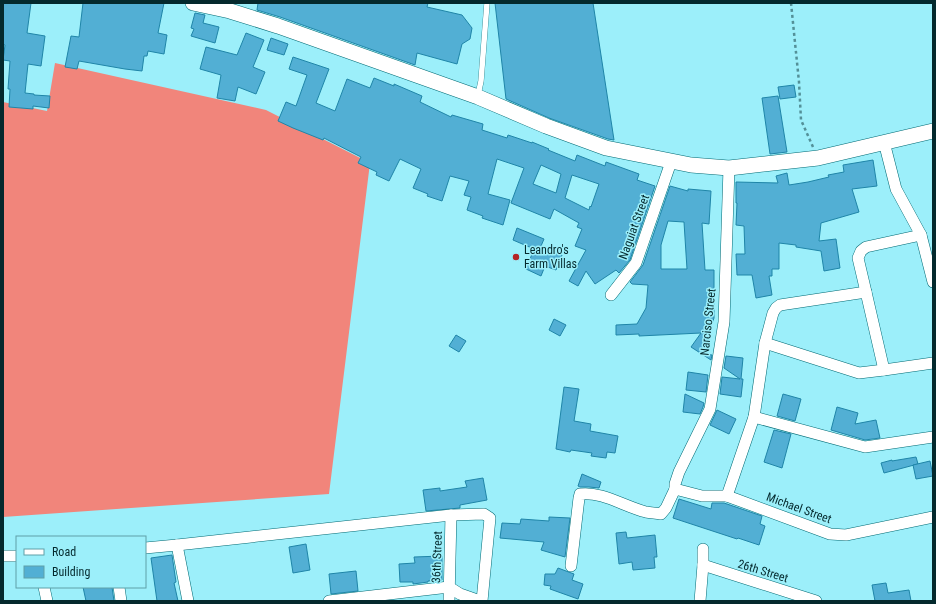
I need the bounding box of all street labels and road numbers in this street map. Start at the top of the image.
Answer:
street label: Naguiat Street [616,192,652,261]
street label: Narciso Street [698,287,719,356]
street label: Michael Street [765,490,834,526]
street label: 36th Street [429,530,445,583]
street label: 26th Street [736,557,790,585]

